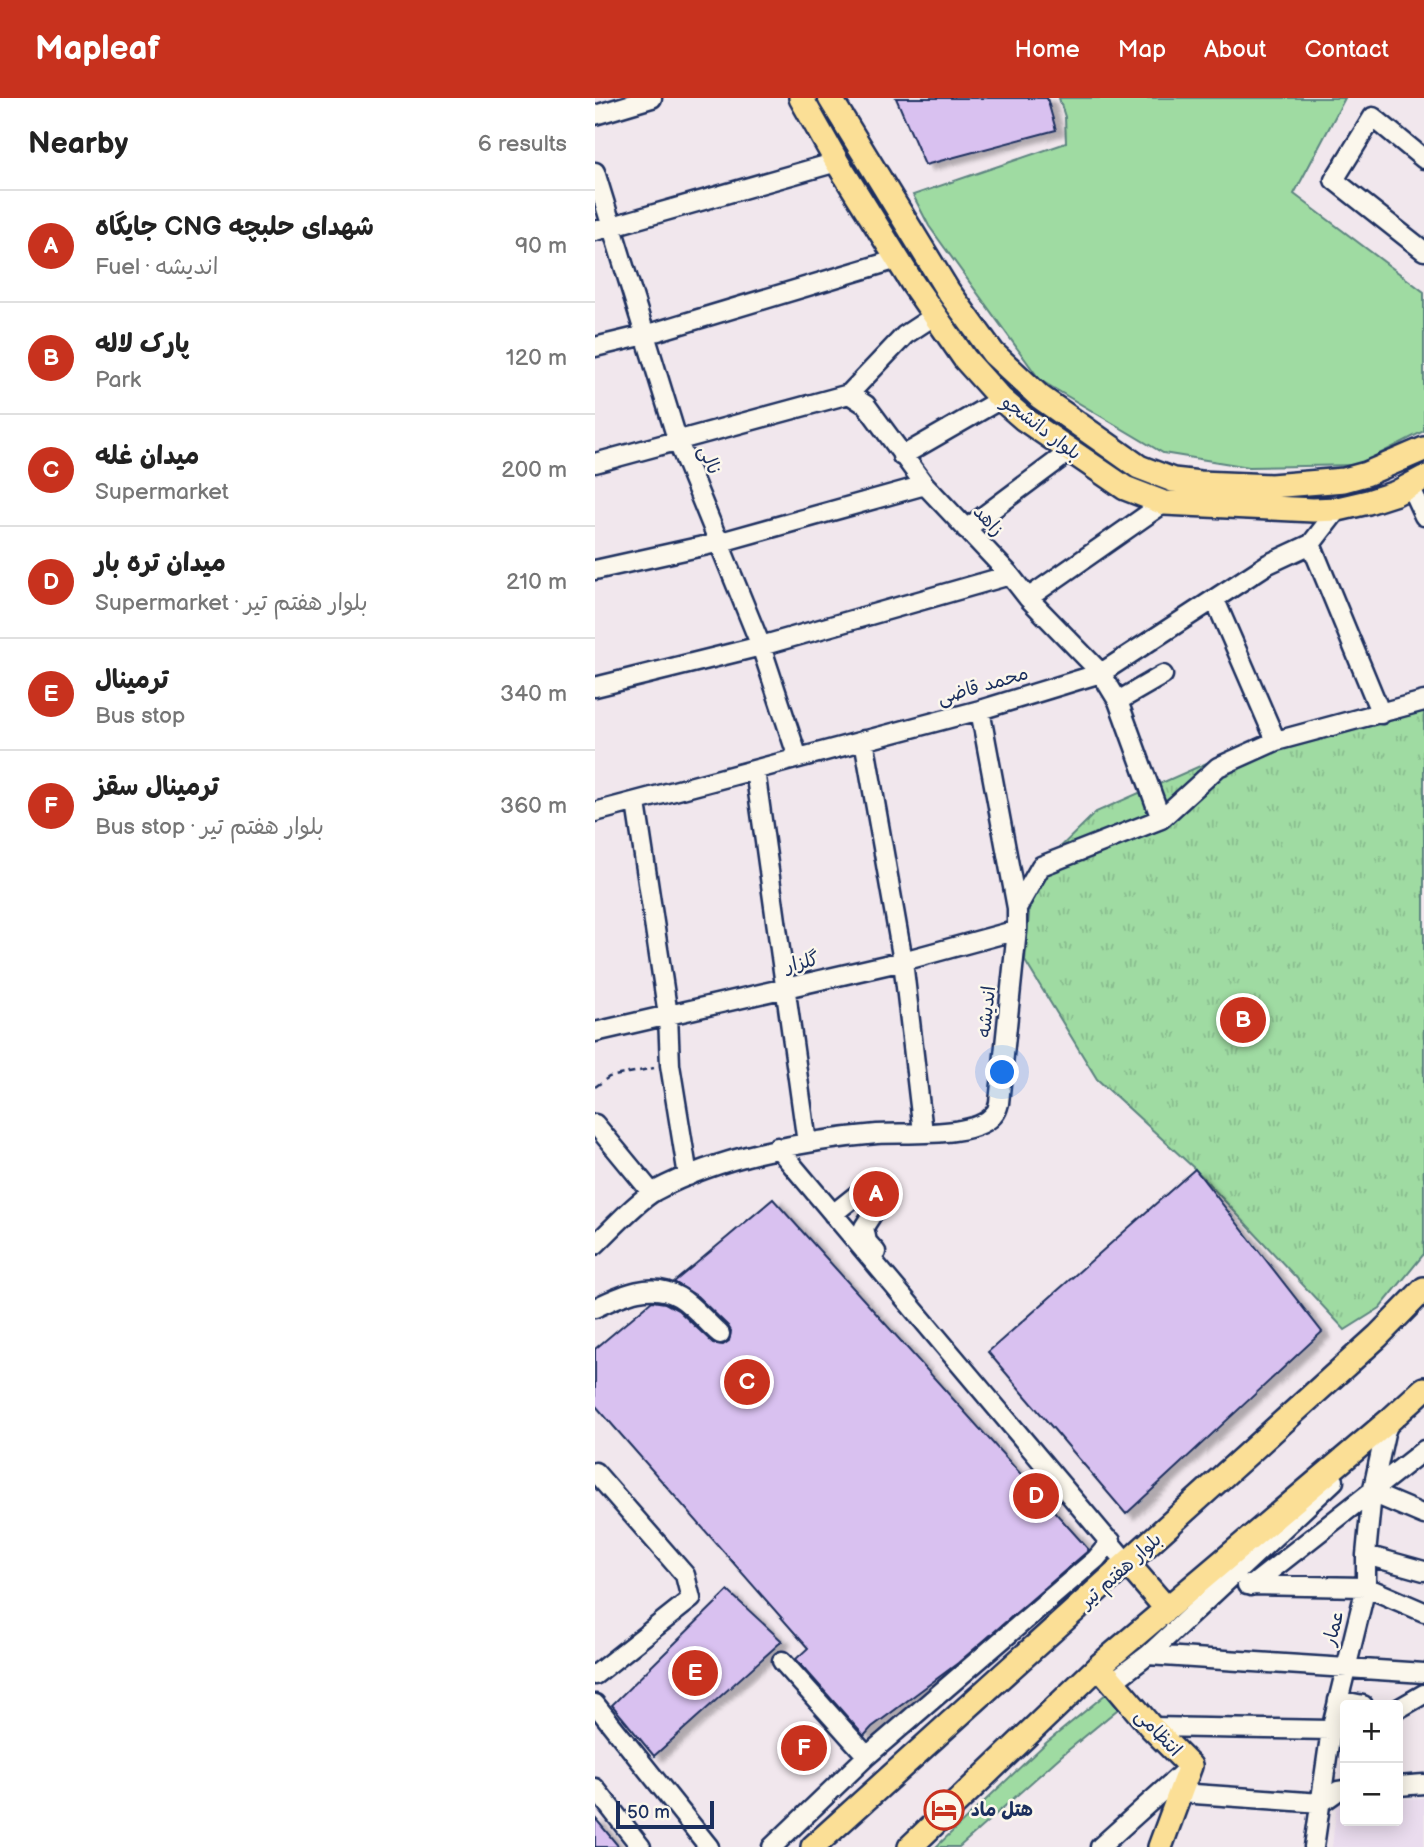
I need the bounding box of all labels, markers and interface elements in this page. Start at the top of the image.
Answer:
text: Mapleaf [35,29,160,69]
text: Home [1015,35,1080,64]
text: Map [1118,35,1166,64]
text: About [1204,35,1266,64]
text: Contact [1304,35,1389,64]
text: Nearby [28,126,128,162]
text: 6 results [478,130,567,158]
text: جایگاه CNG شهدای حلبچه [95,212,374,243]
text: A [44,232,58,260]
text: 90 m [515,232,567,260]
text: Fuel · اندیشه [95,253,218,281]
text: پارک لاله [95,329,190,360]
text: B [43,344,59,372]
text: 120 m [506,344,567,372]
text: Park [95,366,141,394]
street label: بلوار دانشجو [996,390,1085,465]
text: میدان غله [95,441,199,472]
street label: نالی [693,442,725,478]
text: C [43,456,59,484]
text: 200 m [501,456,567,484]
text: Supermarket [95,478,229,506]
street label: زاهد [968,501,1008,541]
text: میدان تره بار [95,548,226,579]
text: D [43,568,59,596]
text: 210 m [506,568,567,596]
text: Supermarket · بلوار هفتم تیر [95,589,368,617]
street label: محمد قاضی [935,662,1031,710]
text: ترمینال [95,665,168,696]
text: E [44,680,58,708]
text: 340 m [500,680,567,708]
text: Bus stop [95,702,185,730]
text: ترمینال سقز [95,772,219,803]
text: F [44,792,58,820]
text: 360 m [500,792,567,820]
text: Bus stop · بلوار هفتم تیر [95,813,324,841]
street label: گلزار [781,948,821,978]
street label: اندیشه [973,985,1001,1039]
pin: B [1220,994,1266,1046]
your location [985,1055,1019,1089]
pin: A [853,1168,899,1220]
pin: C [724,1356,770,1408]
pin: D [1013,1470,1059,1522]
street label: بلوار هفتم تیر [1074,1528,1168,1617]
street label: عمار [1318,1608,1350,1649]
pin: E [672,1647,718,1699]
map controls [1340,1700,1403,1826]
button: + [1340,1700,1403,1763]
street label: انتظامی [1130,1704,1186,1762]
pin: F [781,1722,827,1774]
button: − [1340,1763,1403,1826]
hotel icon: هتل ماد [923,1789,965,1831]
scale bar [616,1798,714,1830]
place label: هتل ماد [971,1799,1033,1822]
text: 50 m [627,1801,670,1824]

